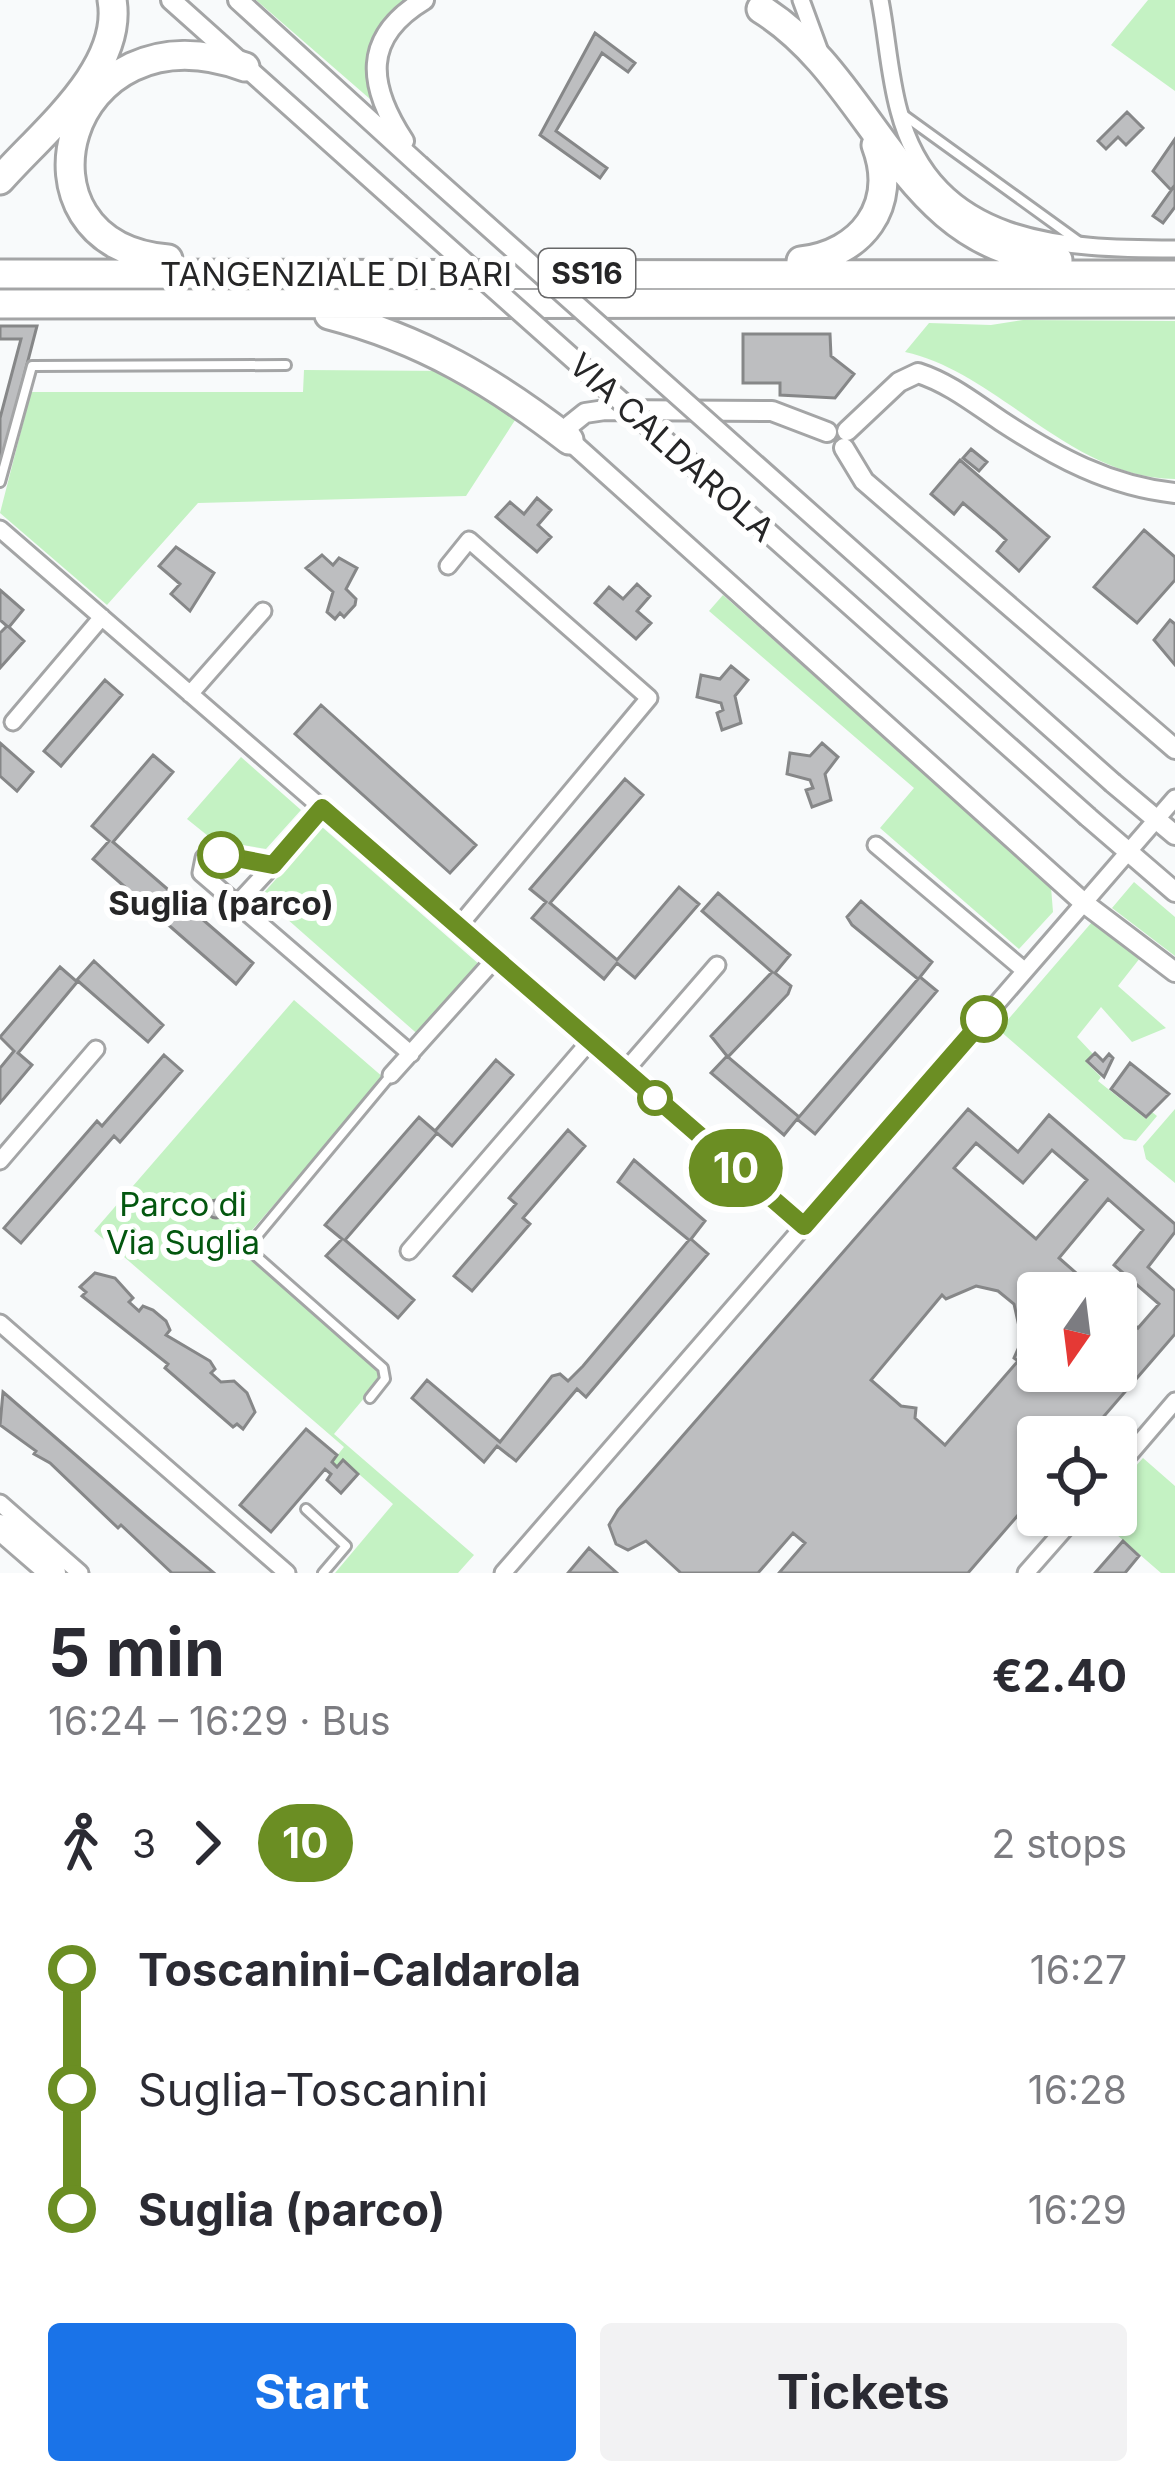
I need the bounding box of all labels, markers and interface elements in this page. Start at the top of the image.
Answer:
road number: SS16 [539,249,635,297]
street label: TANGENZIALE DI BARI [160,254,512,294]
street label: VIA CALDAROLA [561,345,783,549]
marker: Suglia (parco) [199,833,243,877]
place label: Suglia (parco) [108,883,334,923]
unlabelled marker [962,997,1006,1041]
unlabelled marker [639,1082,671,1114]
line badge: 10 [682,1129,790,1207]
text: 10 [713,1142,759,1193]
park label: Parco di Via Suglia [106,1184,260,1262]
north arrow [1017,1272,1137,1392]
map controls [1017,1272,1137,1536]
button: locate [1017,1416,1137,1536]
text: 5 min [48,1612,225,1692]
text: €2.40 [992,1648,1127,1703]
text: 16:24 – 16:29 · Bus [48,1697,391,1744]
icon: walk [48,1810,114,1876]
icon: forward [174,1810,240,1876]
text: 10 [282,1817,329,1868]
text: 3 [132,1820,156,1867]
text: 2 stops [991,1820,1127,1867]
text: Toscanini-Caldarola [138,1942,581,1997]
text: 16:27 [1030,1946,1127,1993]
text: Suglia-Toscanini [138,2062,488,2117]
text: 16:28 [1028,2066,1127,2113]
text: Suglia (parco) [138,2182,446,2237]
text: 16:29 [1028,2186,1127,2233]
button: Start [48,2323,576,2461]
button: Tickets [600,2323,1127,2461]

